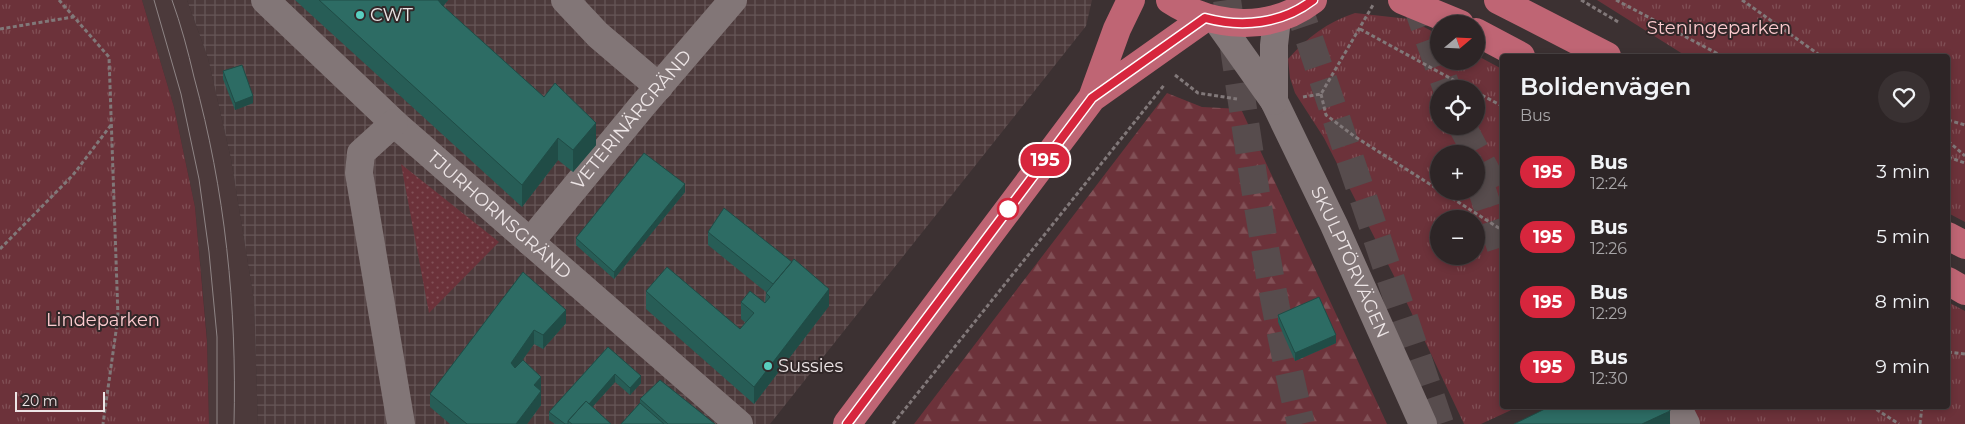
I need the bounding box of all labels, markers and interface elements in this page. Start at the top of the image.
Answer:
place label: CWT [370,4,414,26]
marker: CWT [354,9,366,21]
north arrow [1430,15,1485,70]
map controls [1430,15,1485,265]
park label: Steningeparken [1647,17,1791,39]
street label: VETERINÄRGRÄND [567,45,696,194]
button: heart [1878,71,1930,123]
text: Bolidenvägen [1520,72,1691,101]
button: locate [1430,80,1485,135]
text: Bus [1520,106,1551,125]
line badge: 195 [1016,144,1074,176]
button: + [1430,145,1485,200]
street label: TJURHORNSGRÄND [423,146,576,284]
text: 195 [1030,149,1060,171]
text: Bus [1590,151,1628,174]
text: 3 min [1876,160,1930,183]
text: 195 [1533,161,1562,183]
text: 12:24 [1590,174,1628,193]
street label: SKULPTÖRVÄGEN [1306,183,1394,341]
unlabelled marker [997,198,1019,220]
button: − [1430,210,1485,265]
text: Bus [1590,216,1628,239]
text: 5 min [1876,225,1930,248]
text: 195 [1533,226,1562,248]
text: 12:26 [1590,239,1627,258]
text: Bus [1590,281,1628,304]
text: 8 min [1875,290,1930,313]
text: 195 [1533,291,1562,313]
text: 12:29 [1590,304,1627,323]
park label: Lindeparken [46,309,160,331]
text: Bus [1590,346,1628,369]
place label: Sussies [778,355,843,377]
text: 9 min [1875,355,1930,378]
text: 195 [1533,356,1562,378]
marker: Sussies [762,360,774,372]
text: 12:30 [1590,369,1628,388]
scale bar [15,389,105,412]
text: 20 m [22,392,58,410]

